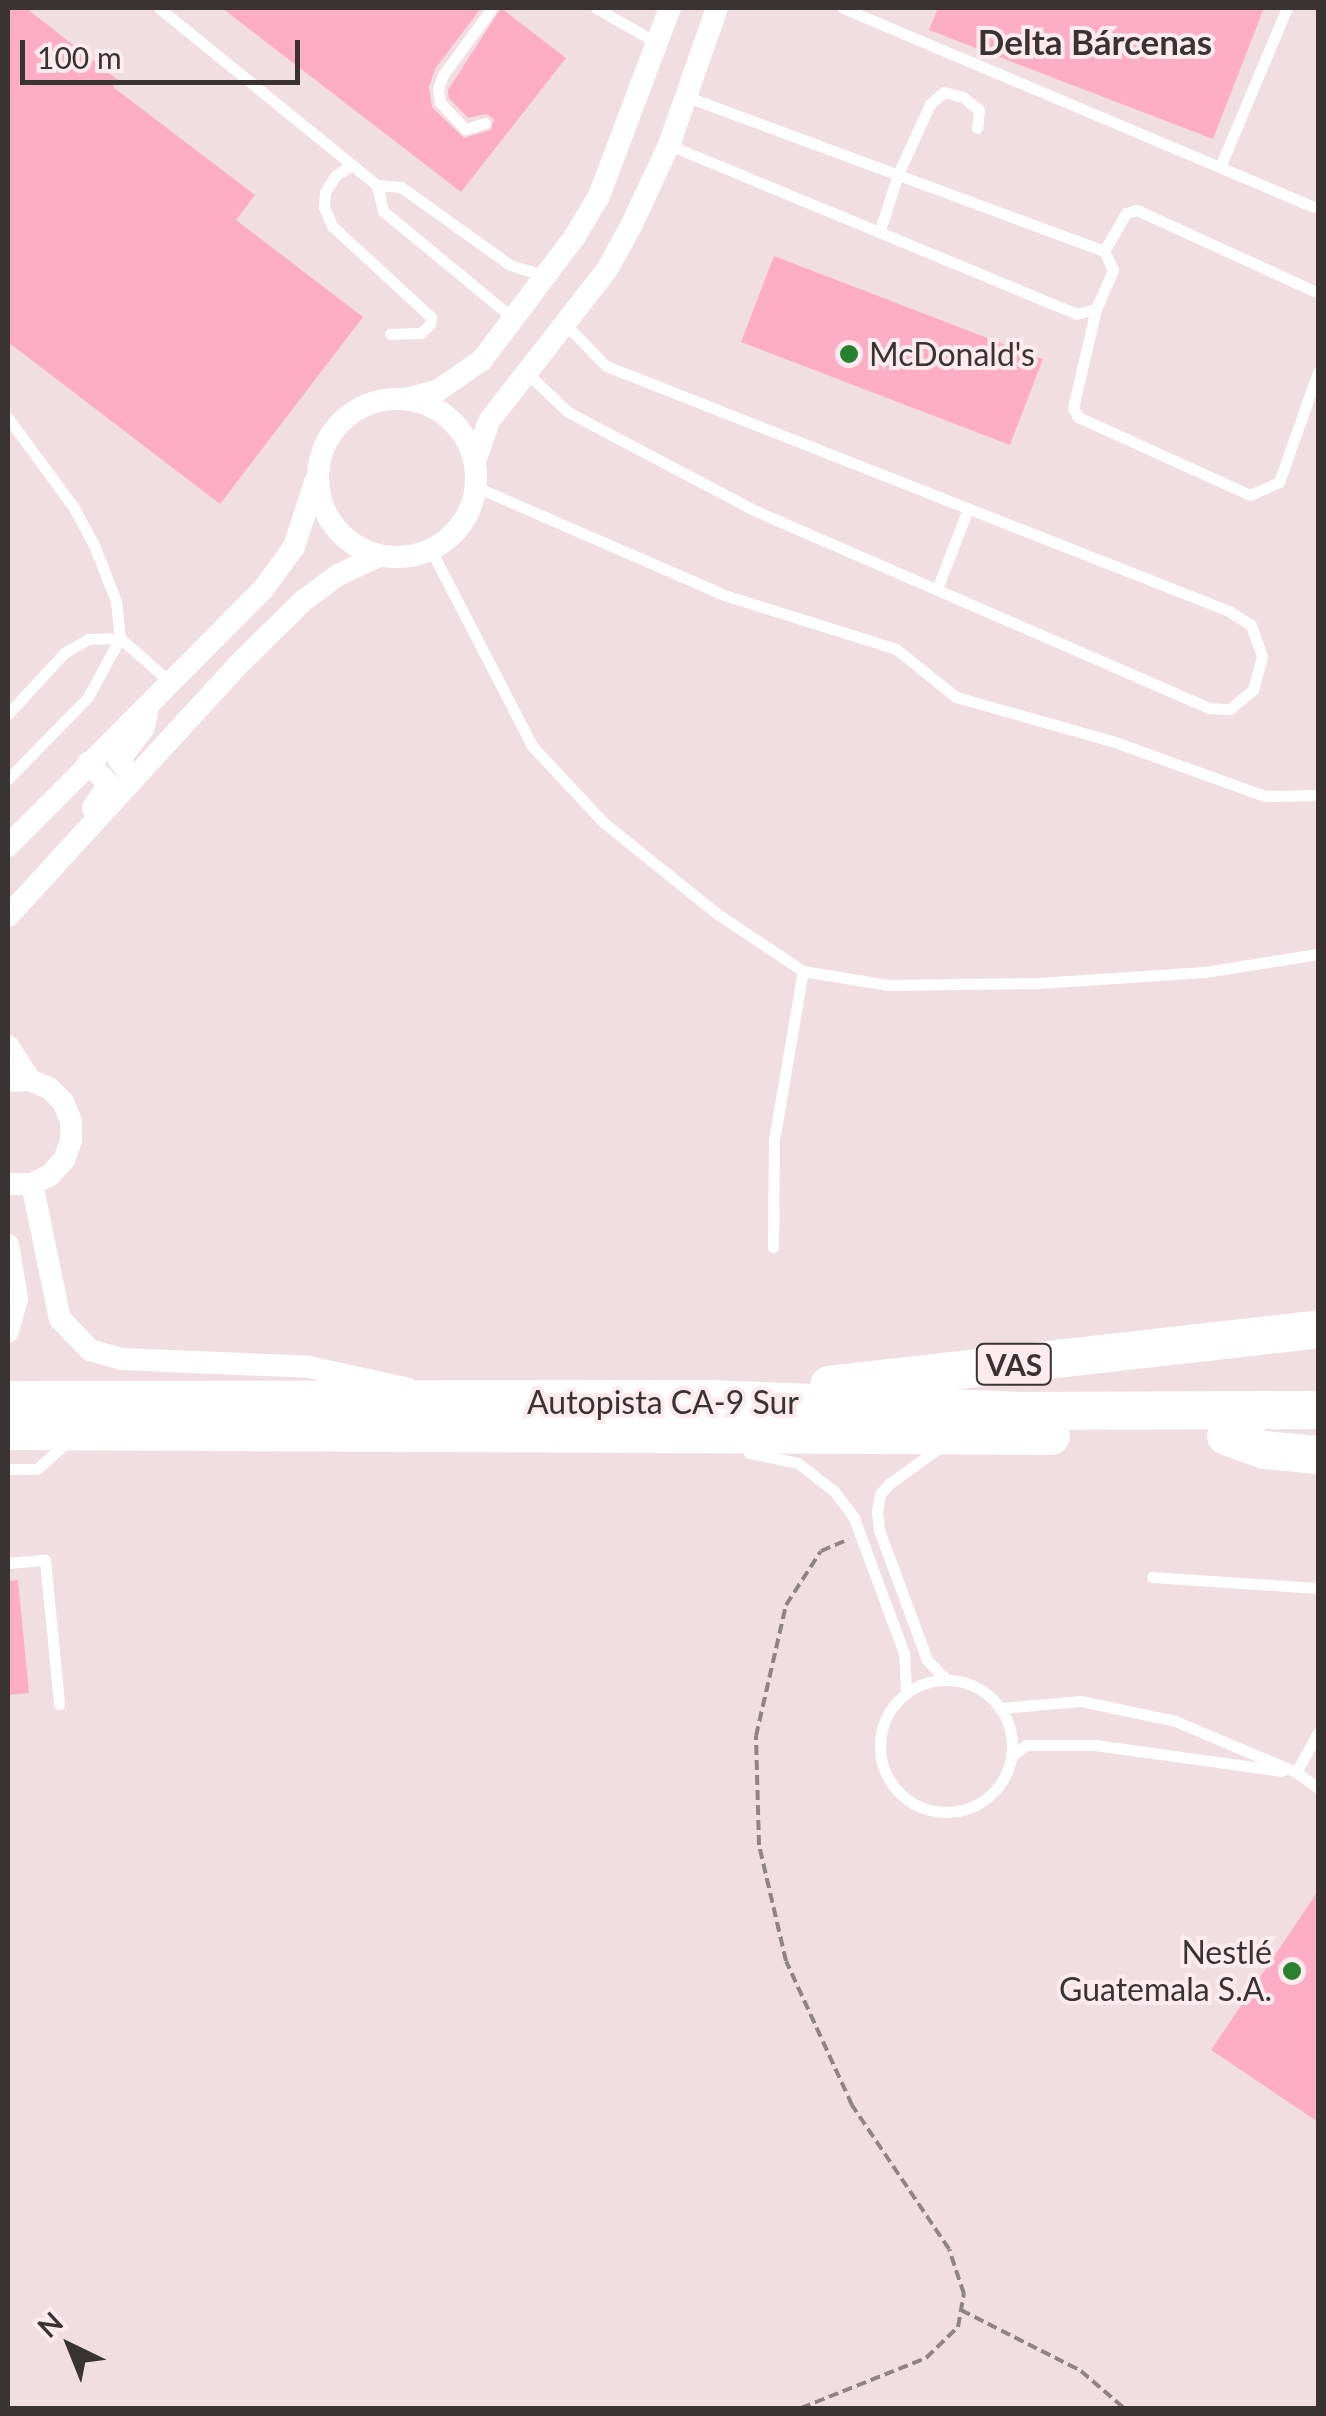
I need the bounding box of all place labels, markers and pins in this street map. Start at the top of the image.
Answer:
place label: McDonald's [869,335,1035,373]
marker: McDonald's [838,343,860,365]
place label: Nestlé Guatemala S.A. [1059,1934,1272,2009]
marker: Nestlé Guatemala S.A. [1281,1960,1303,1982]

